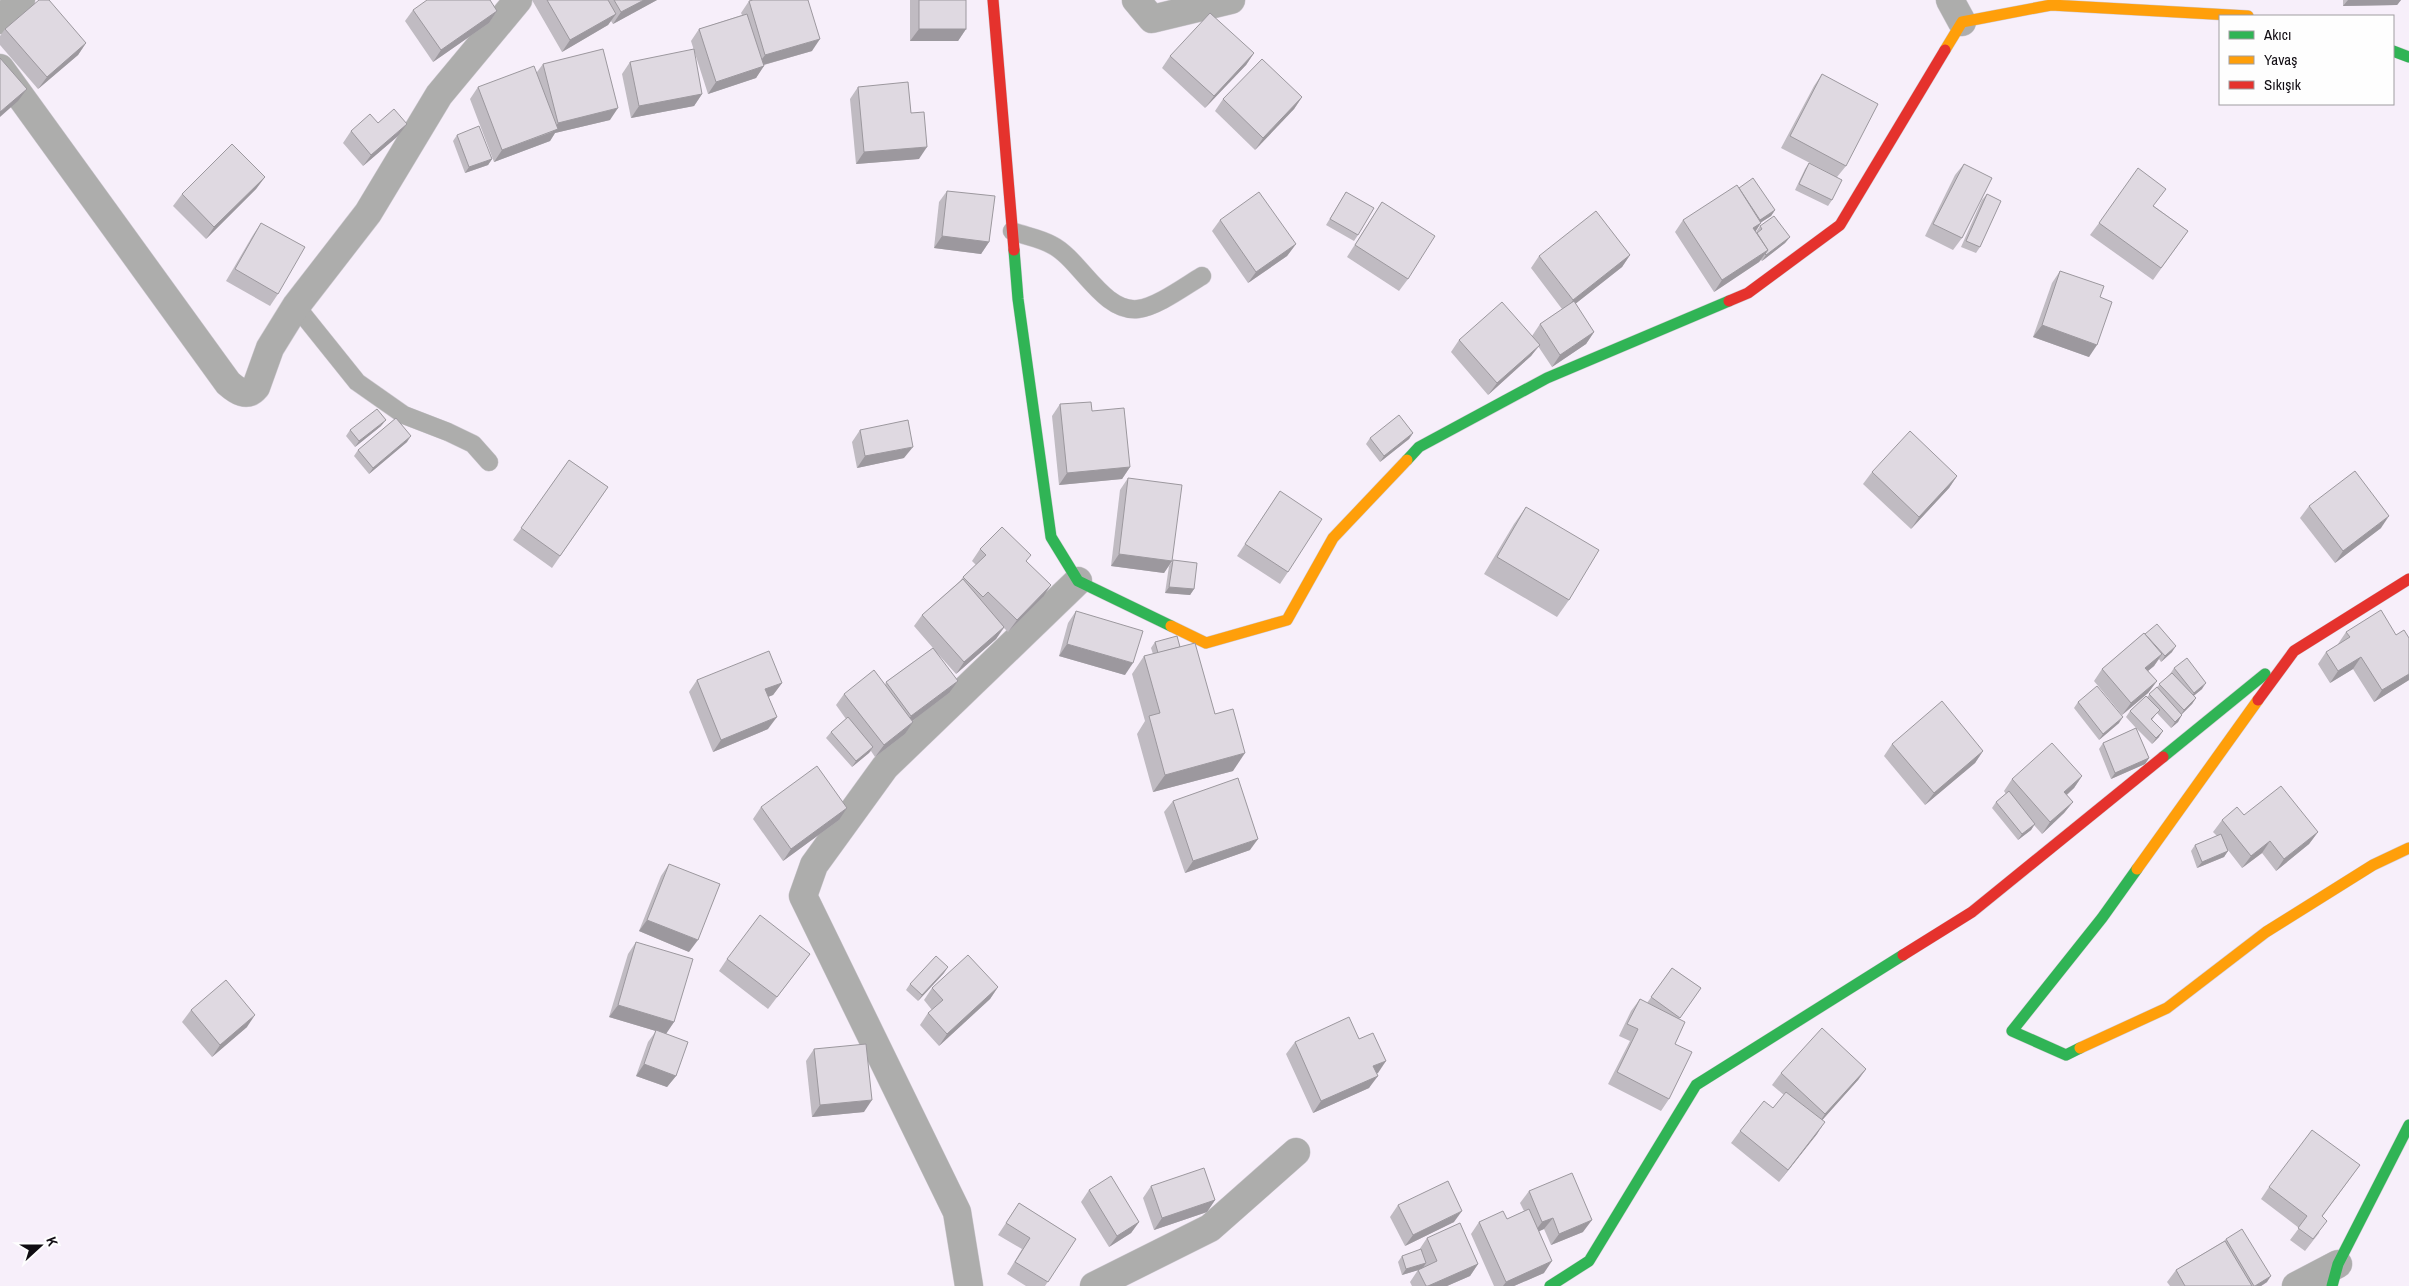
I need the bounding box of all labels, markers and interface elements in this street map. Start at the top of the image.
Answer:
legend [2219,15,2394,105]
text: Akıcı [2263,24,2291,45]
text: Yavaş [2264,49,2297,70]
text: Sıkışık [2264,74,2302,95]
north arrow [15,1221,65,1271]
text: K [42,1234,62,1249]

